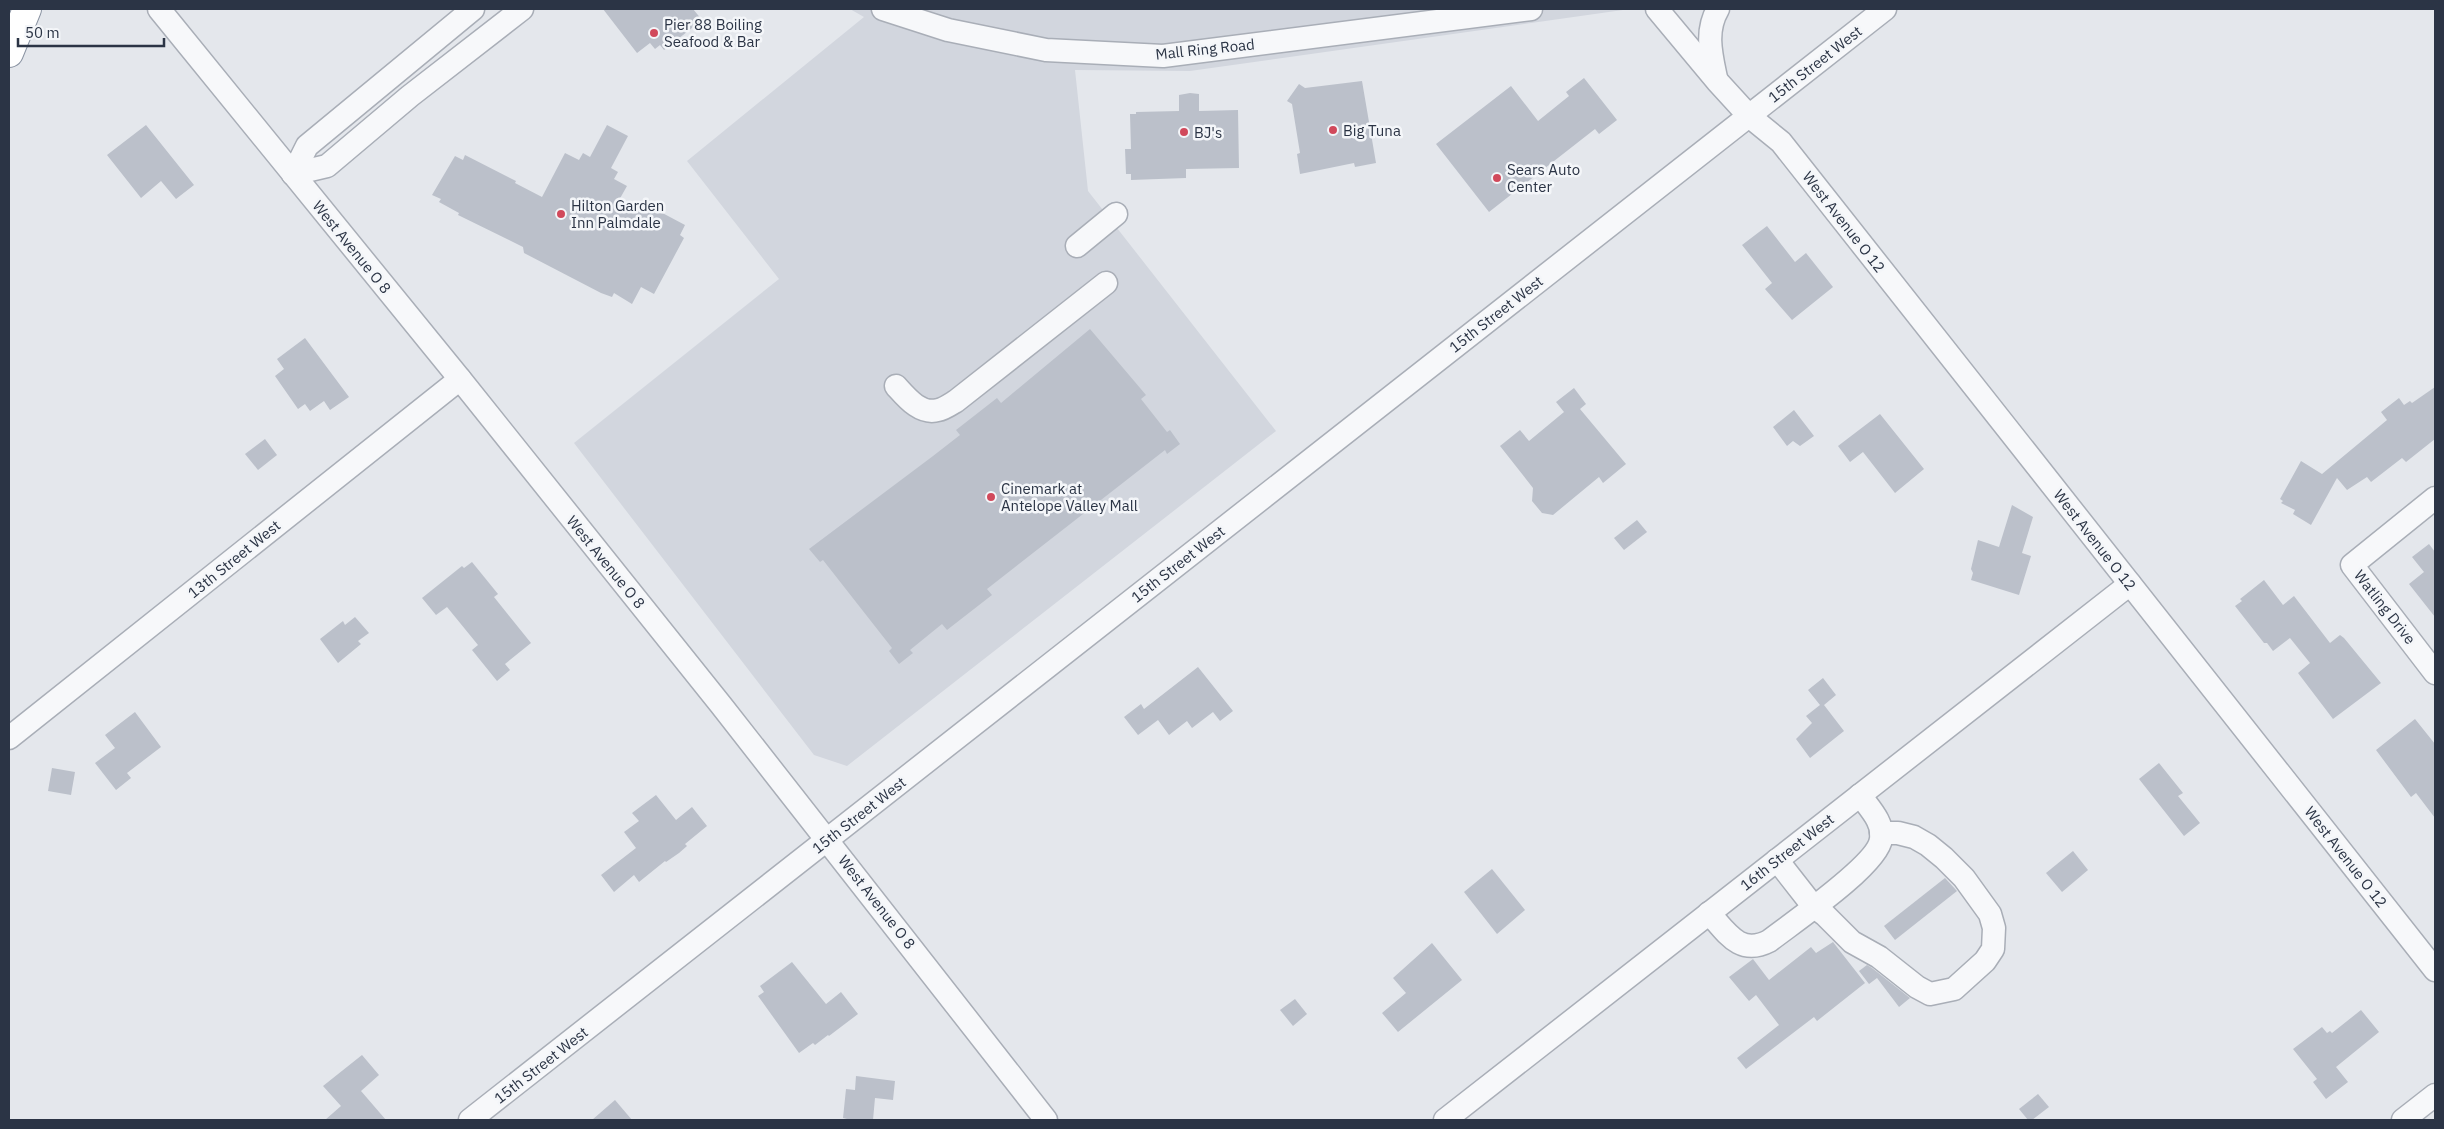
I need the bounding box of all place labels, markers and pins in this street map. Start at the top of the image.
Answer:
place label: Pier 88 Boiling Seafood & Bar [664,15,762,51]
marker: Pier 88 Boiling Seafood & Bar [648,27,660,39]
place label: Big Tuna [1343,121,1401,140]
place label: BJ's [1194,123,1222,142]
marker: Big Tuna [1327,124,1339,136]
marker: BJ's [1178,126,1190,138]
place label: Sears Auto Center [1507,160,1580,196]
marker: Sears Auto Center [1491,172,1503,184]
place label: Hilton Garden Inn Palmdale [571,196,664,232]
marker: Hilton Garden Inn Palmdale [555,208,567,220]
place label: Cinemark at Antelope Valley Mall [1001,479,1138,515]
marker: Cinemark at Antelope Valley Mall [985,491,997,503]

